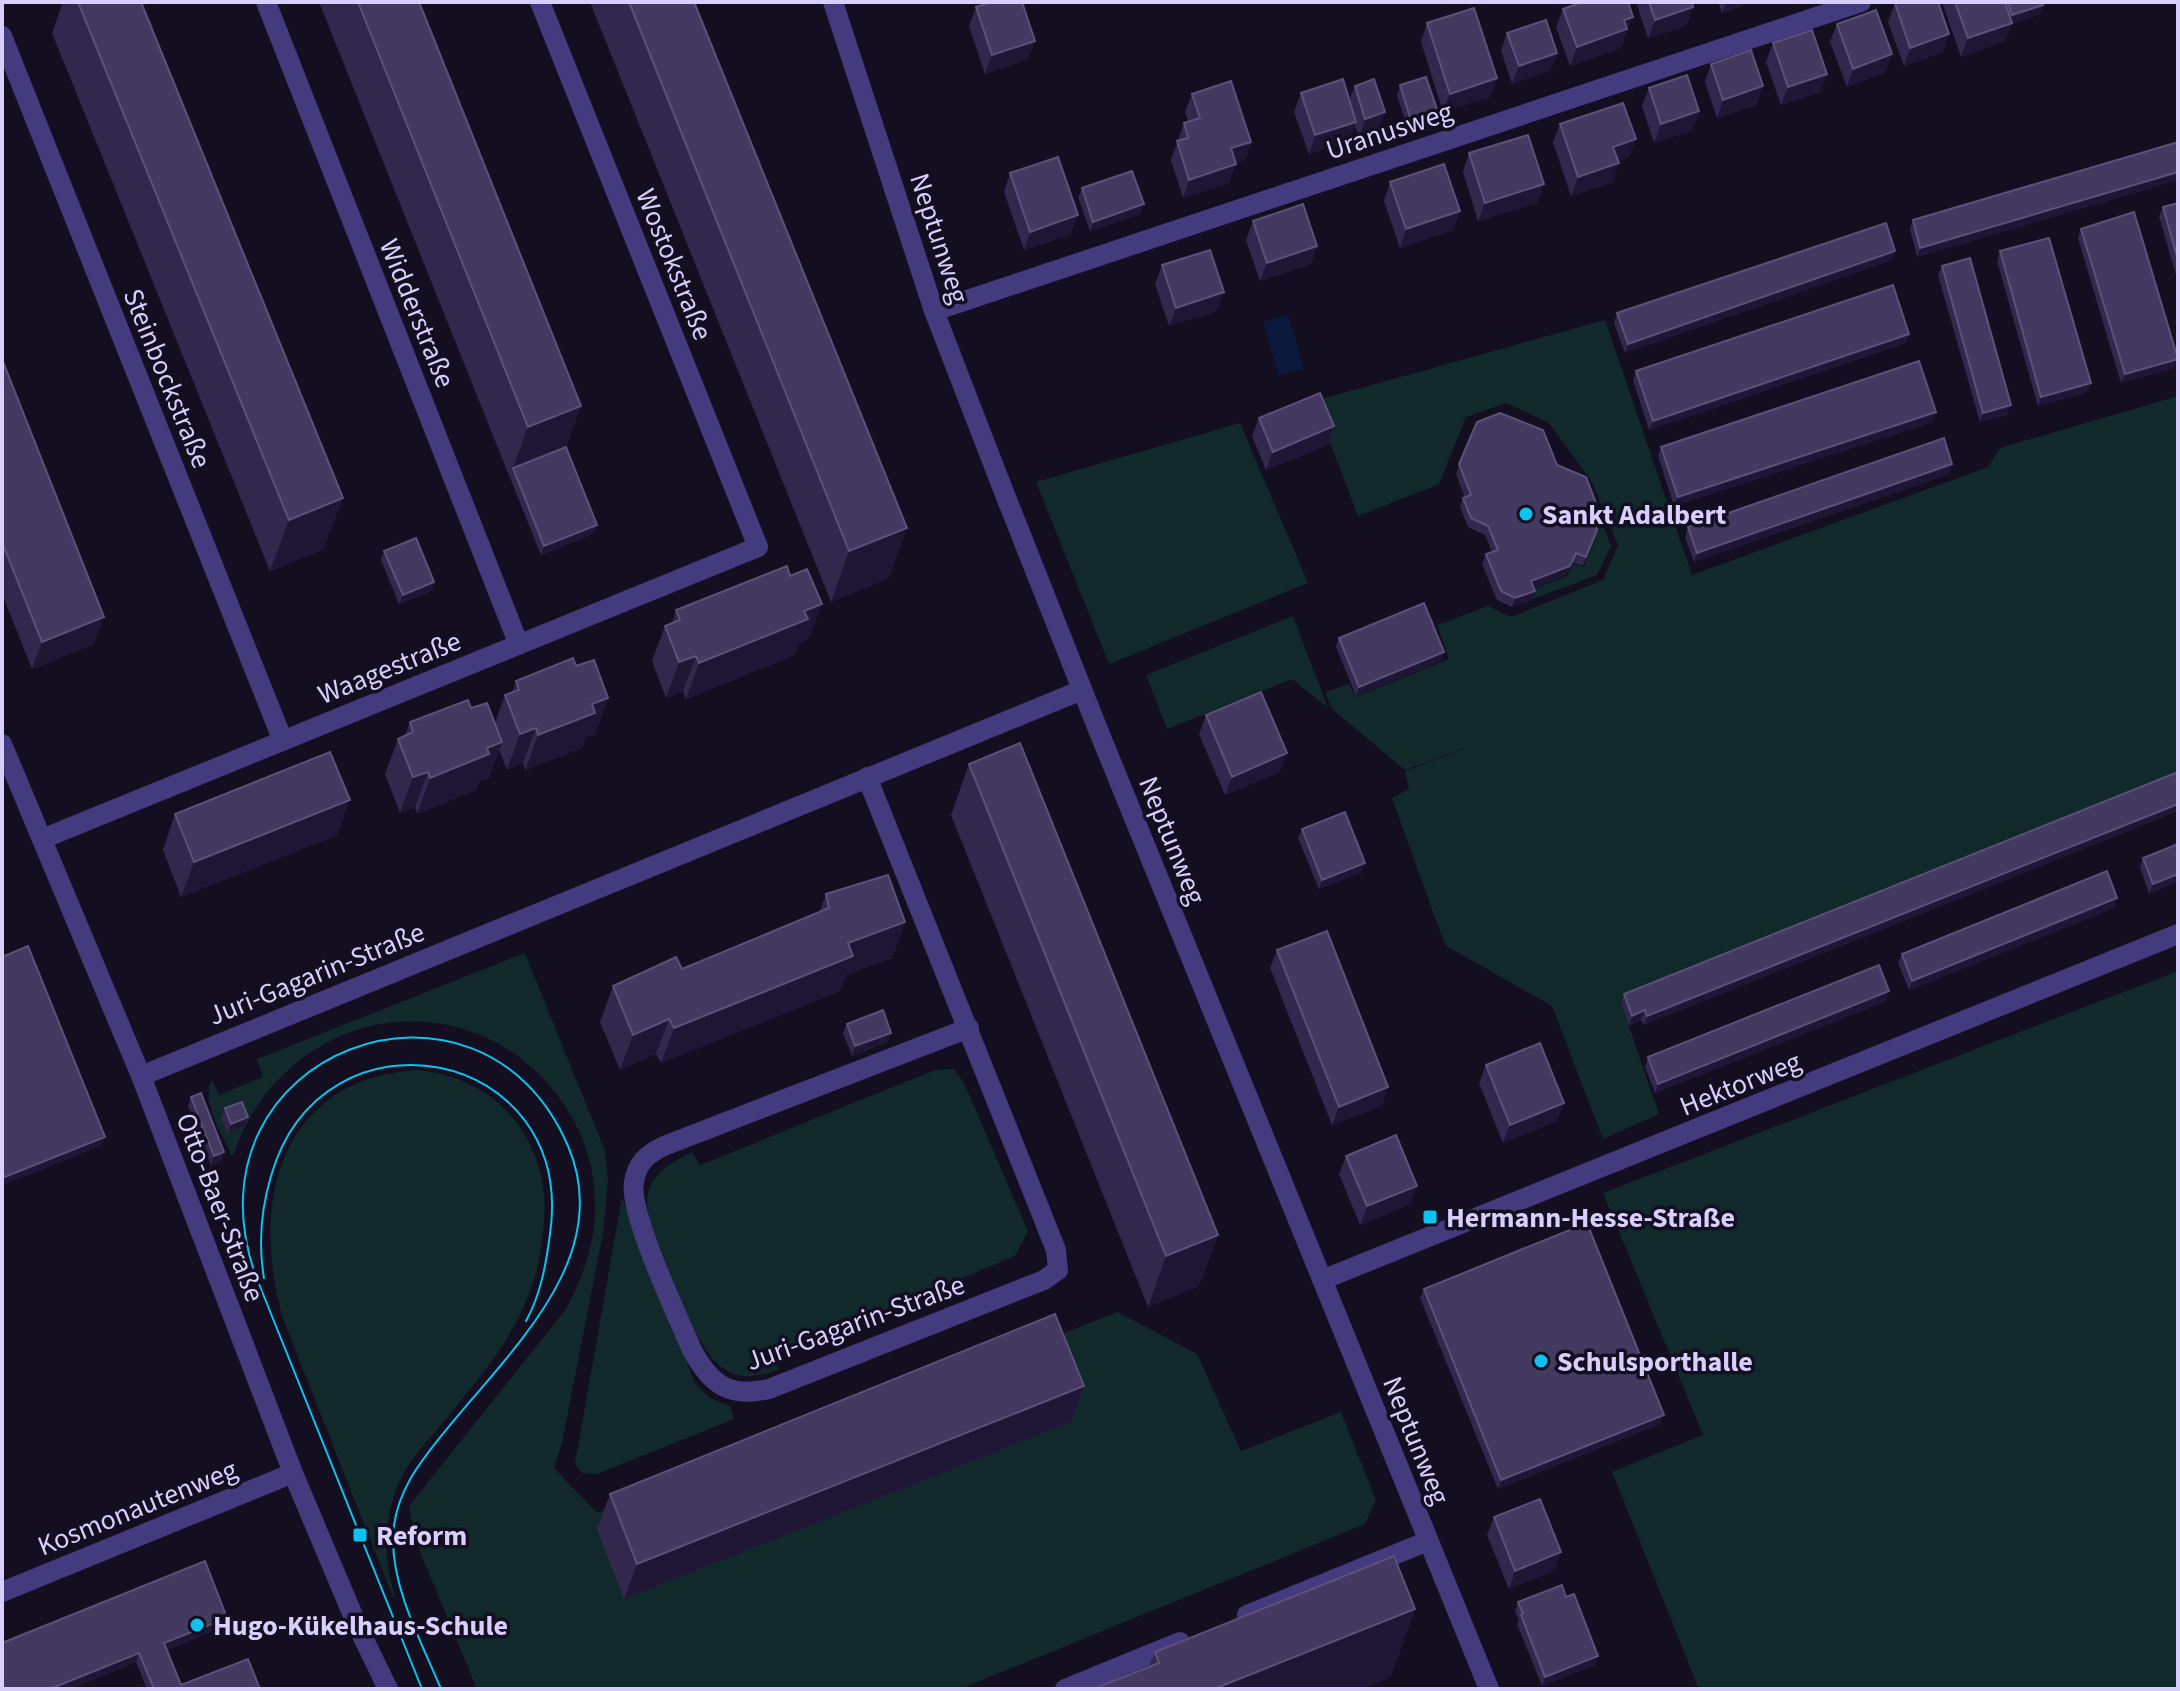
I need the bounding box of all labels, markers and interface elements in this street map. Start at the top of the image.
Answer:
street label: Uranusweg [1321,92,1458,170]
street label: Neptunweg [899,168,979,309]
street label: Wostokstraße [626,183,723,346]
street label: Widderstraße [369,233,465,394]
street label: Steinbockstraße [113,283,221,474]
place label: Sankt Adalbert [1542,495,1727,535]
marker: Sankt Adalbert [1517,505,1535,523]
street label: Waagestraße [312,621,467,715]
street label: Neptunweg [1128,770,1216,910]
street label: Juri-Gagarin-Straße [202,912,431,1036]
street label: Hektorweg [1674,1041,1807,1126]
street label: Otto-Baer-Straße [166,1107,274,1308]
place label: Hermann-Hesse-Straße [1446,1198,1735,1238]
marker: Hermann-Hesse-Straße [1421,1208,1439,1226]
street label: Juri-Gagarin-Straße [740,1265,970,1381]
place label: Schulsporthalle [1557,1342,1753,1382]
marker: Schulsporthalle [1532,1352,1550,1370]
street label: Neptunweg [1372,1370,1460,1510]
street label: Kosmonautenweg [32,1450,243,1566]
place label: Reform [376,1516,467,1556]
marker: Reform [351,1526,369,1544]
place label: Hugo-Kükelhaus-Schule [213,1606,508,1646]
marker: Hugo-Kükelhaus-Schule [188,1616,206,1634]

